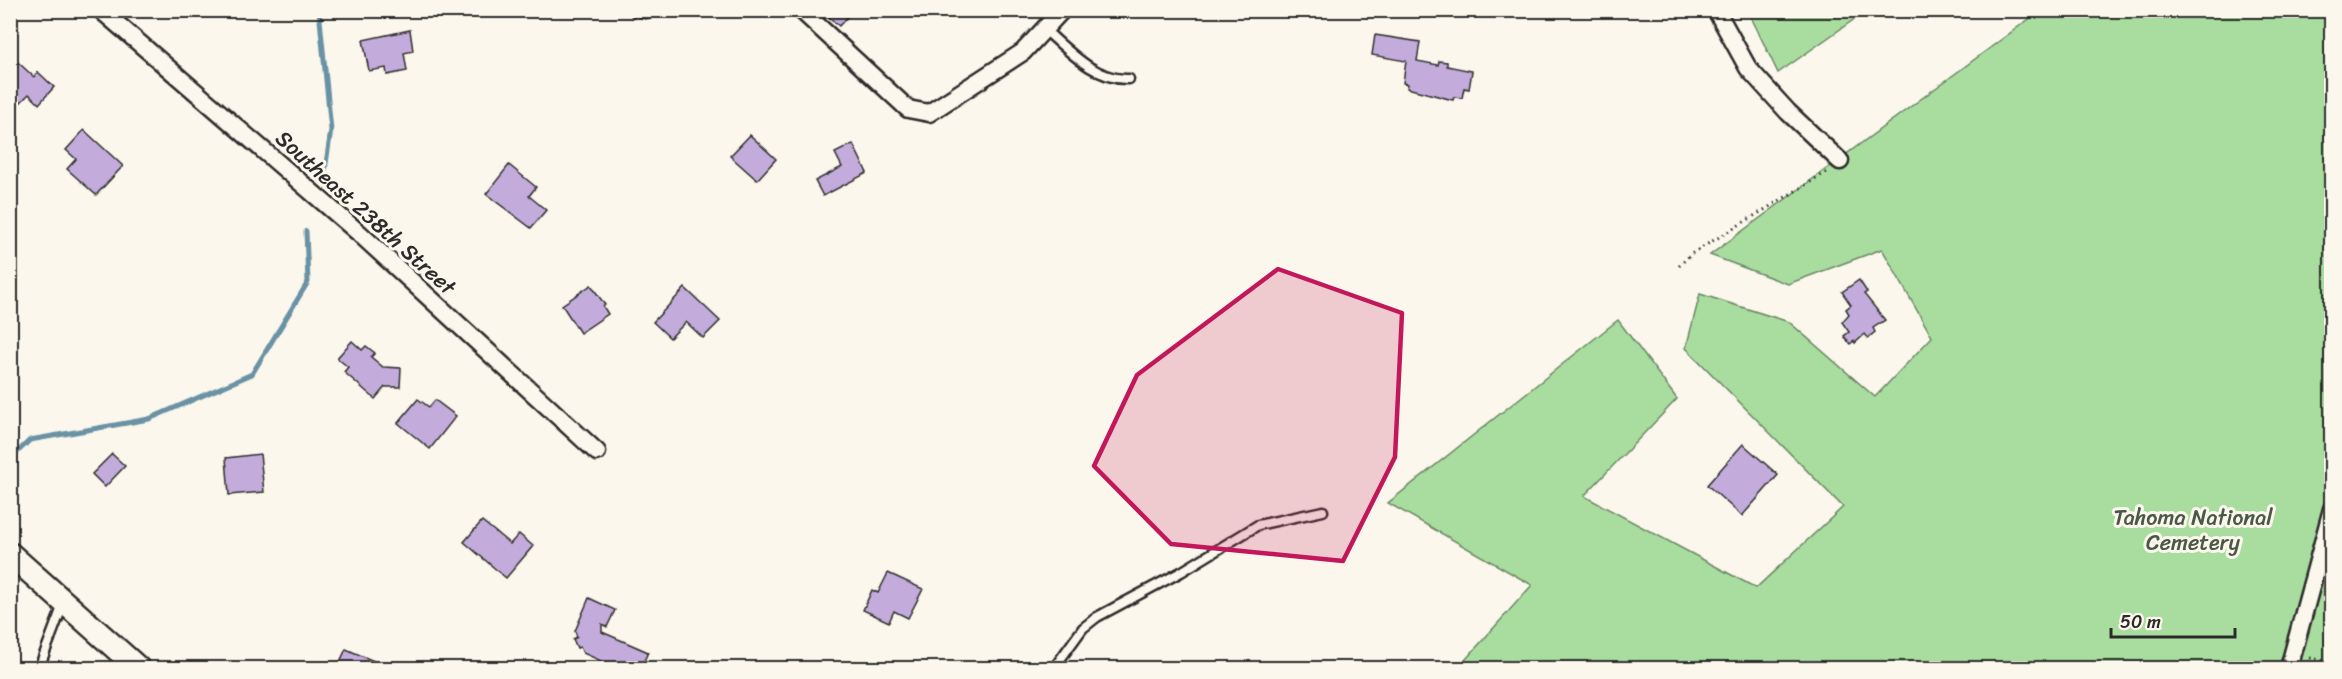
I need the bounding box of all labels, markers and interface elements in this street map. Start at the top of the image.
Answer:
street label: Southeast 238th Street [266,120,466,305]
park label: Tahoma National Cemetery [2114,498,2273,562]
scale bar [2111,601,2236,639]
text: 50 m [2120,606,2161,638]

